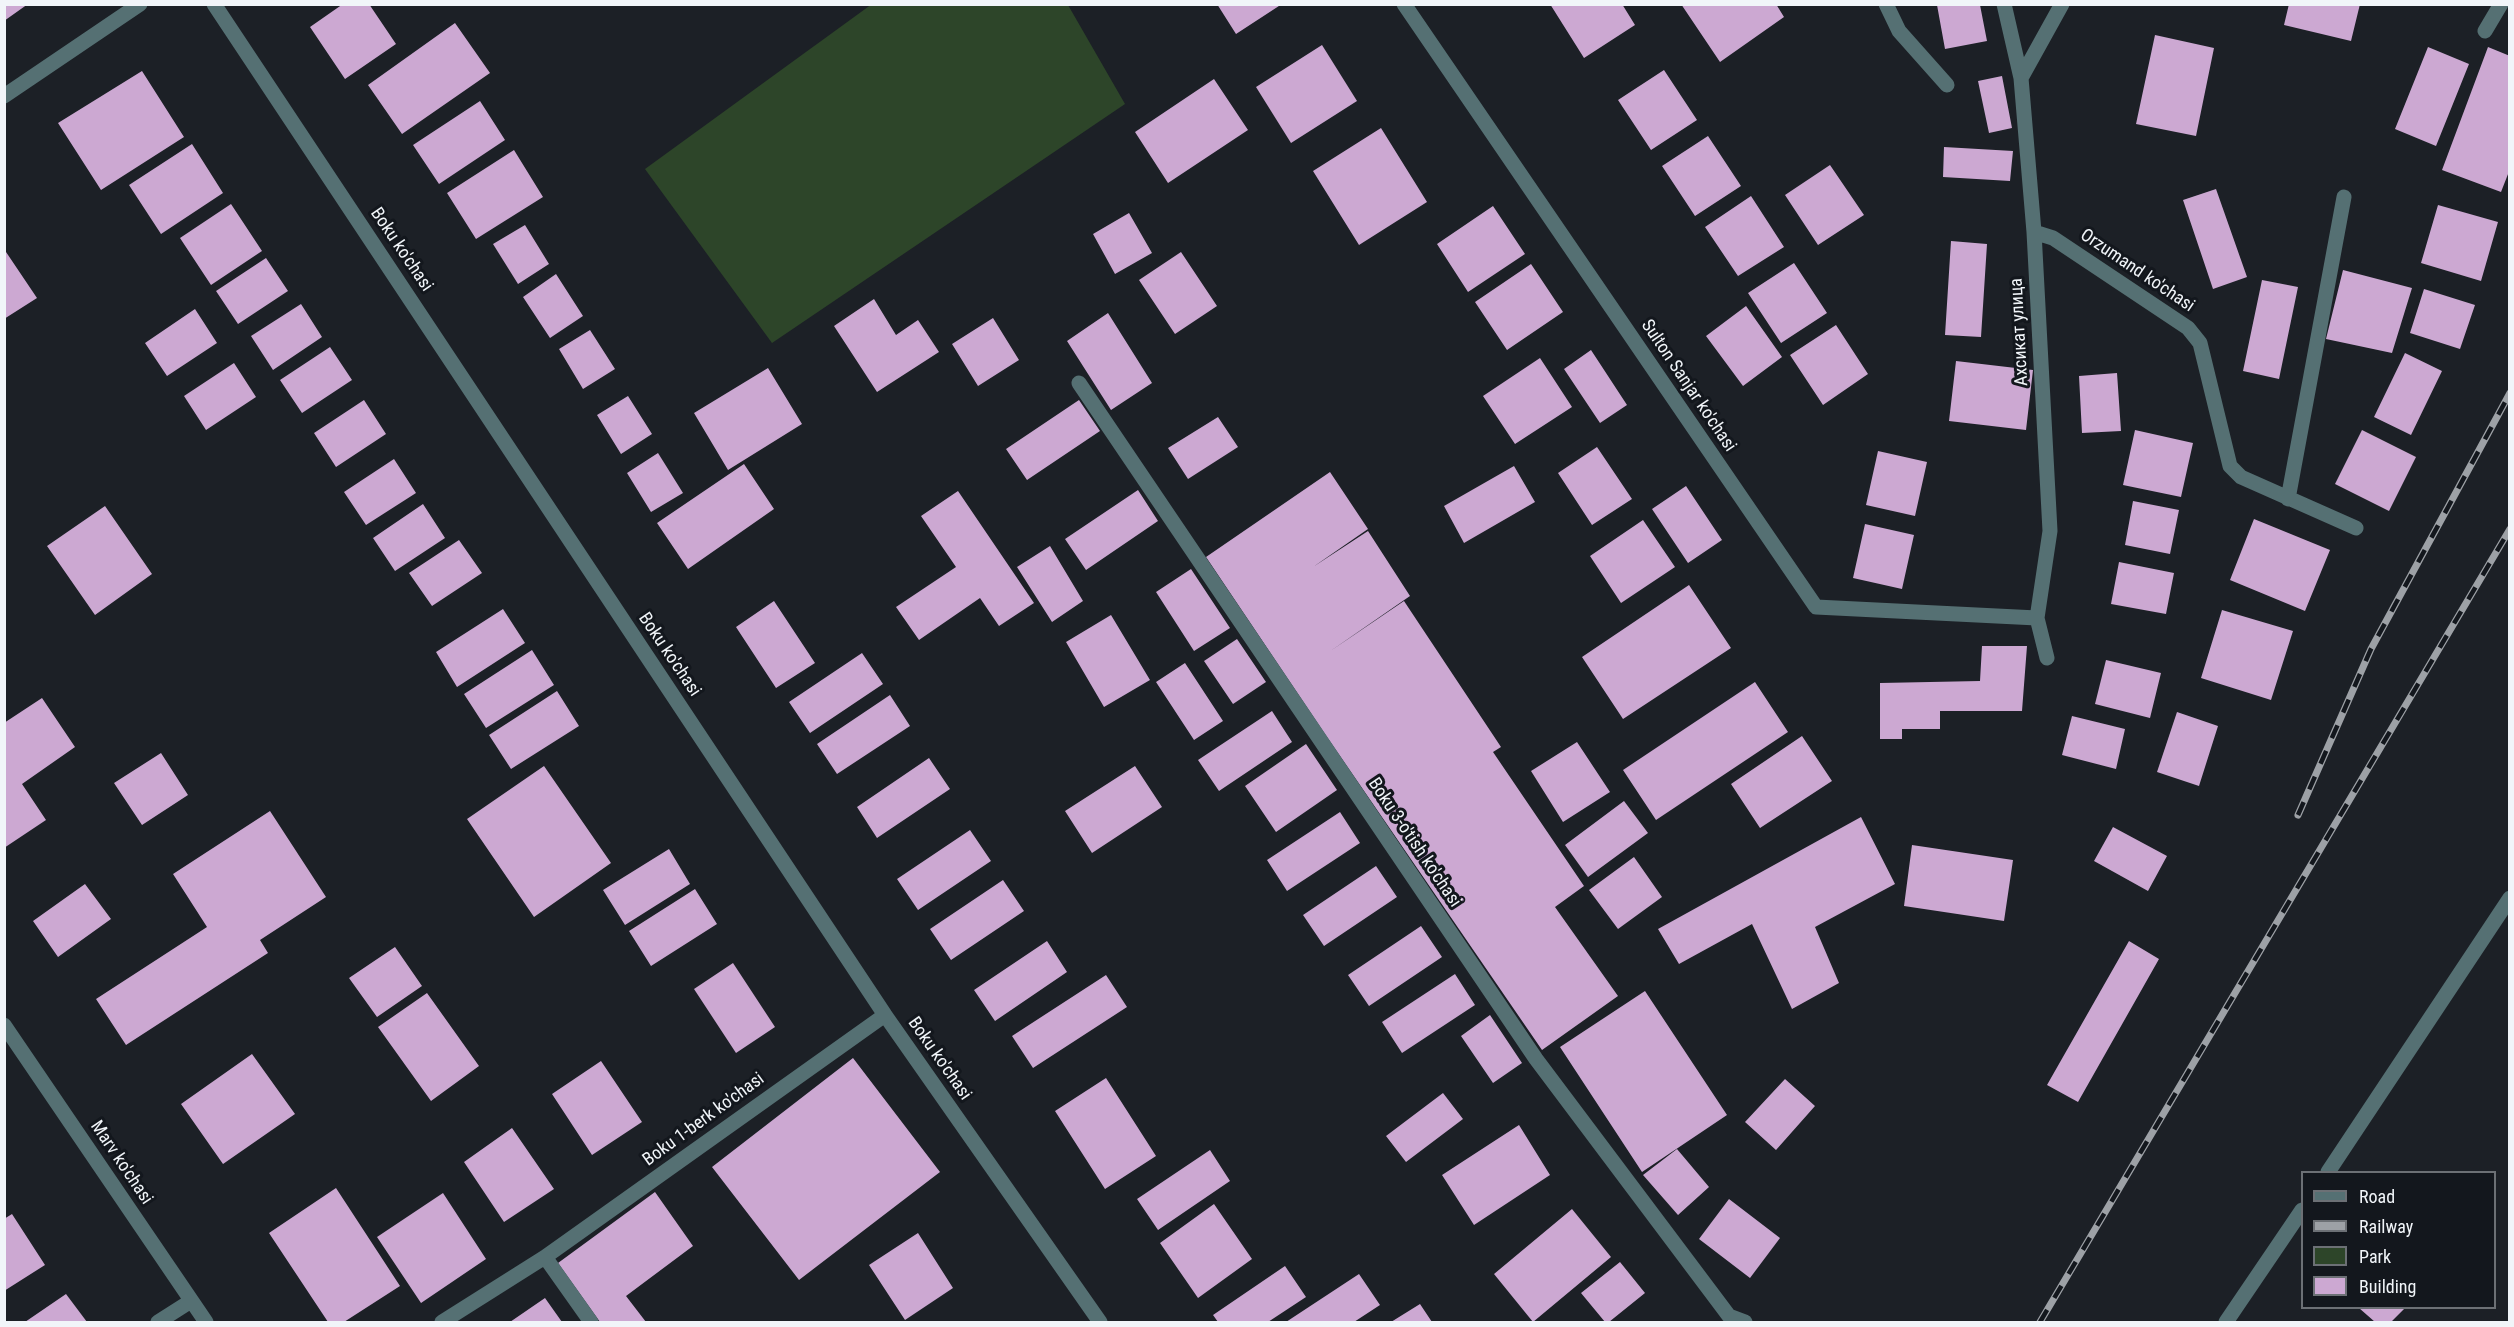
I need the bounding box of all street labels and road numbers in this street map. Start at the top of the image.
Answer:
street label: Boku ko'chasi [365,204,437,296]
street label: Orzumand ko'chasi [2076,225,2198,317]
street label: Ахсикат улица [2006,277,2034,387]
street label: Sulton Sanjar ko'chasi [1636,316,1740,456]
street label: Boku ko'chasi [633,609,705,701]
street label: Boku 3-o'tish ko'chasi [1363,774,1465,912]
street label: Boku ko'chasi [903,1013,975,1105]
street label: Boku 1-berk ko'chasi [639,1069,769,1171]
street label: Marv ko'chasi [85,1117,157,1209]

